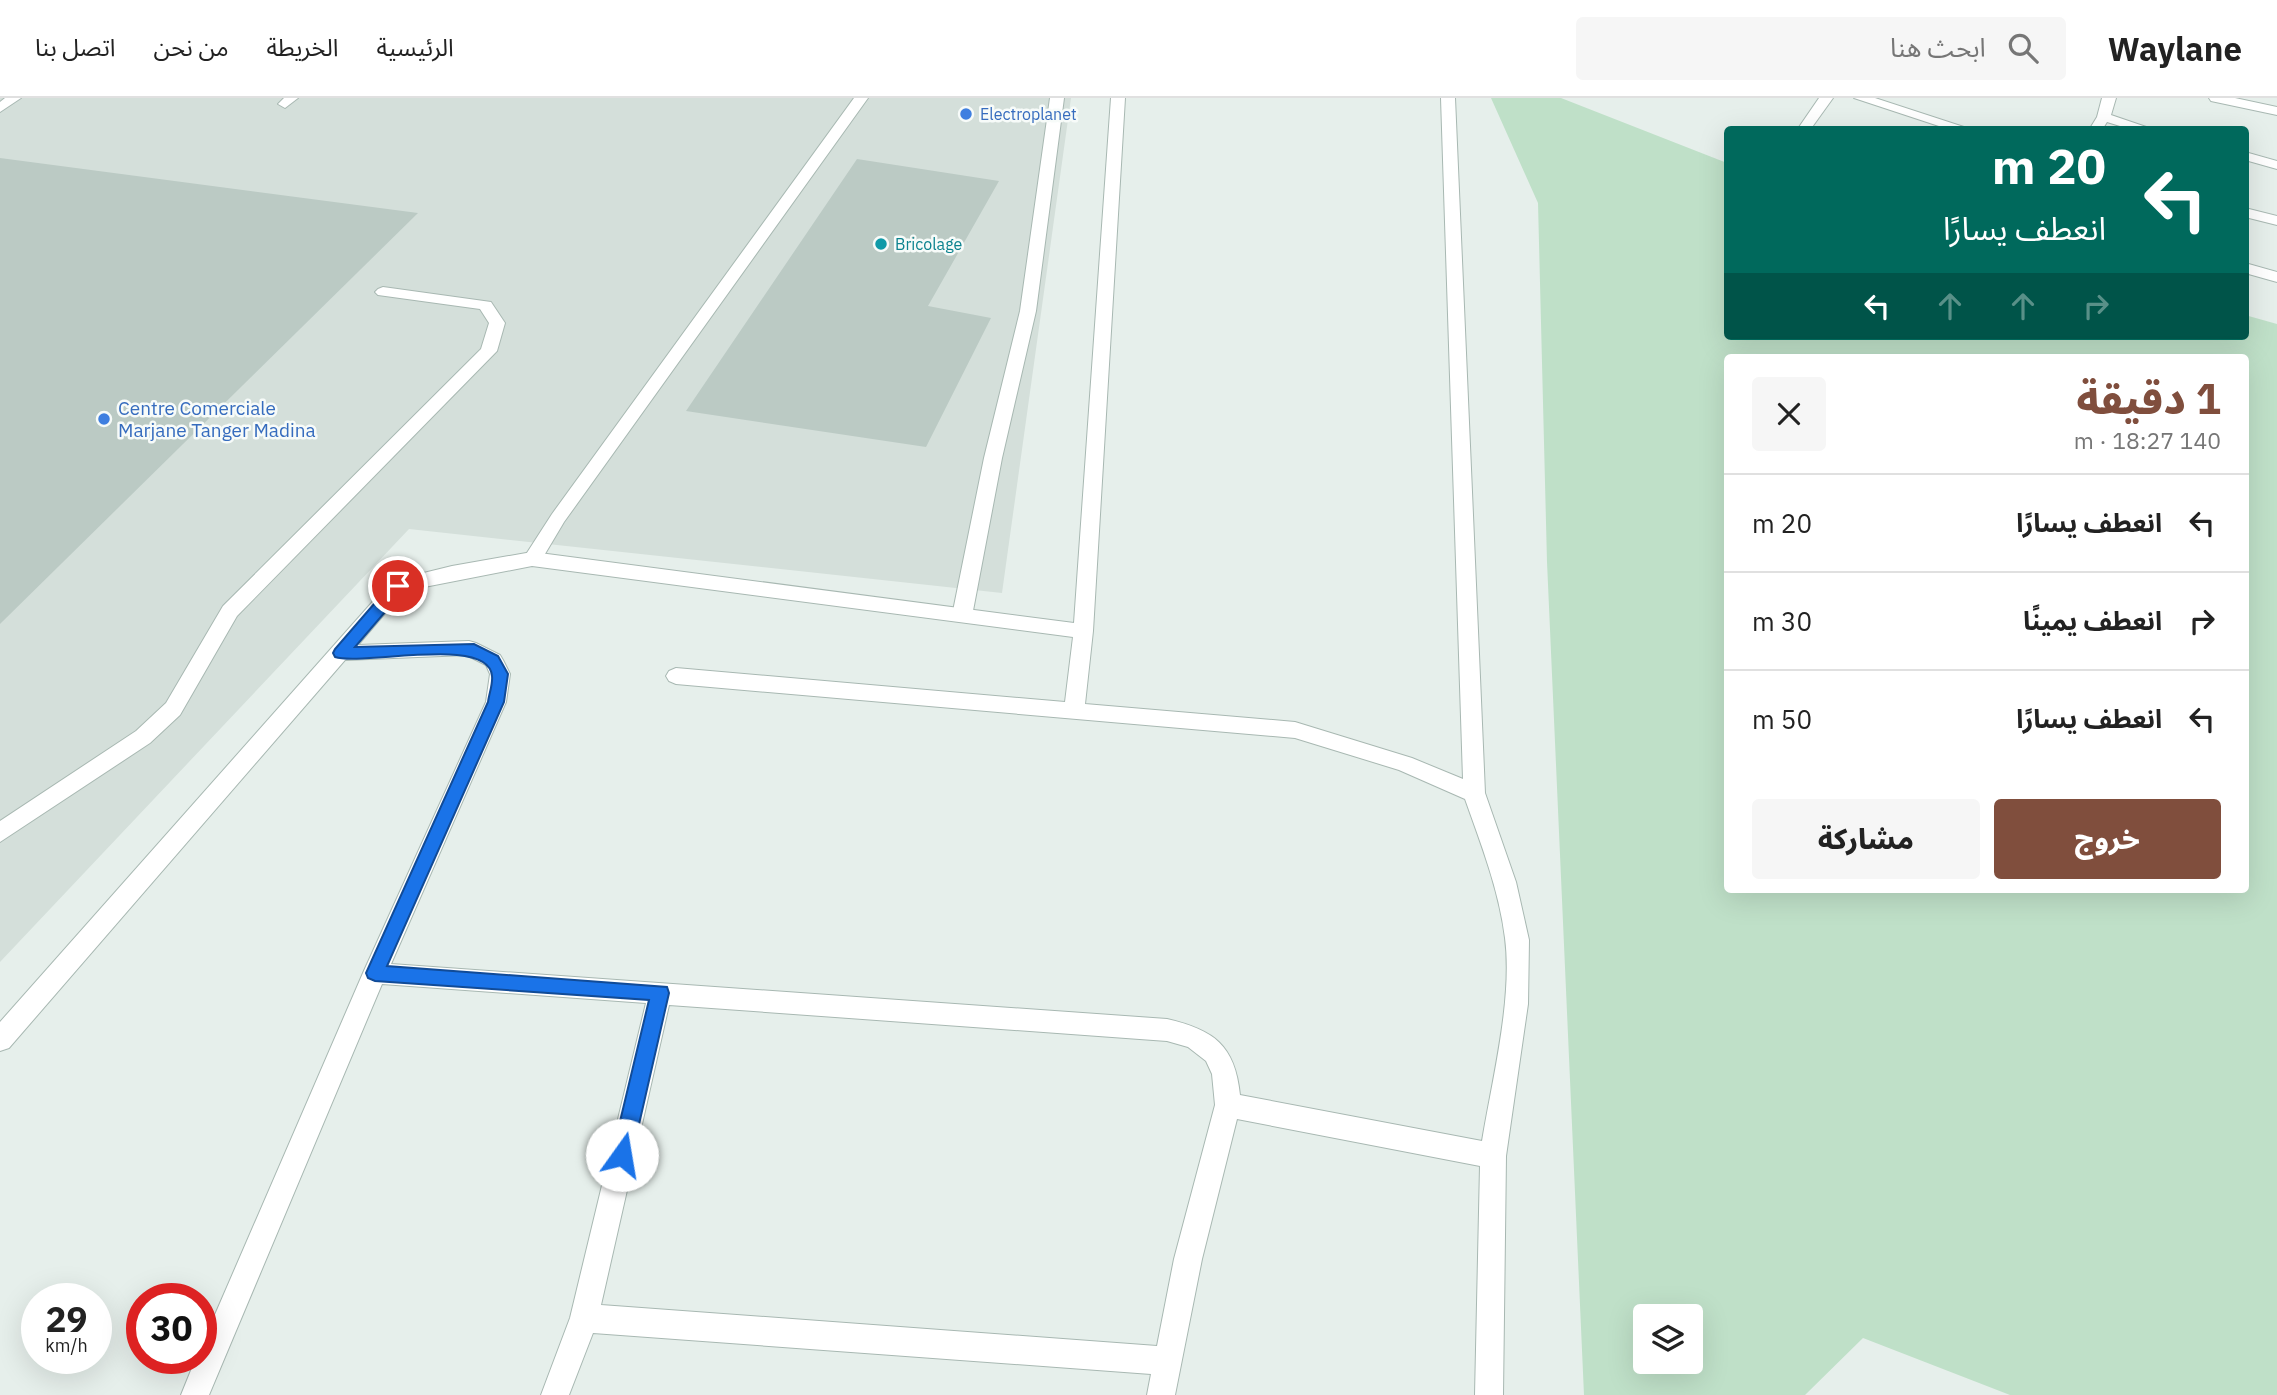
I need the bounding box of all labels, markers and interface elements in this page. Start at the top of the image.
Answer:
search box [1576,17,2066,80]
text: Waylane [2108,27,2242,70]
icon: search [2004,29,2042,67]
text: ابحث هنا [1890,30,1986,64]
text: اتصل بنا [35,31,116,63]
text: من نحن [154,31,229,63]
text: الخريطة [267,31,339,63]
text: الرئيسية [377,31,454,63]
place label: Electroplanet [980,104,1077,124]
marker: Electroplanet [958,106,974,122]
text: 20 m [1992,134,2106,197]
icon: left [2130,154,2221,245]
text: انعطف يسارًا [1943,207,2106,249]
place label: Bricolage [895,234,962,254]
marker: Bricolage [873,236,889,252]
icon: left [1858,287,1896,325]
icon: ahead [1931,287,1969,325]
icon: ahead [2004,287,2042,325]
icon: right [2077,287,2115,325]
text: 1 دقيقة [2076,371,2221,426]
button: close [1752,377,1826,451]
place label: Centre Comerciale Marjane Tanger Madina [118,396,316,442]
marker: Centre Comerciale Marjane Tanger Madina [96,411,112,427]
text: 140 m · 18:27 [2074,425,2221,455]
icon: left [2183,504,2221,542]
text: انعطف يسارًا [2016,505,2162,539]
text: 20 m [1752,506,1812,540]
pin [368,556,428,616]
icon: arrive [379,567,417,605]
icon: right [2183,602,2221,640]
text: انعطف يمينًا [2023,603,2162,637]
text: 30 m [1752,604,1812,638]
icon: left [2183,700,2221,738]
text: انعطف يسارًا [2016,701,2162,735]
text: 50 m [1752,702,1812,736]
button: مشاركة [1752,799,1980,879]
button: خروج [1994,799,2221,879]
position arrow [585,1118,659,1192]
speed limit sign: 30 [126,1283,217,1374]
text: 29 [45,1296,88,1342]
map controls [1633,1304,1703,1374]
button: layers [1633,1304,1703,1374]
text: km/h [45,1334,88,1357]

